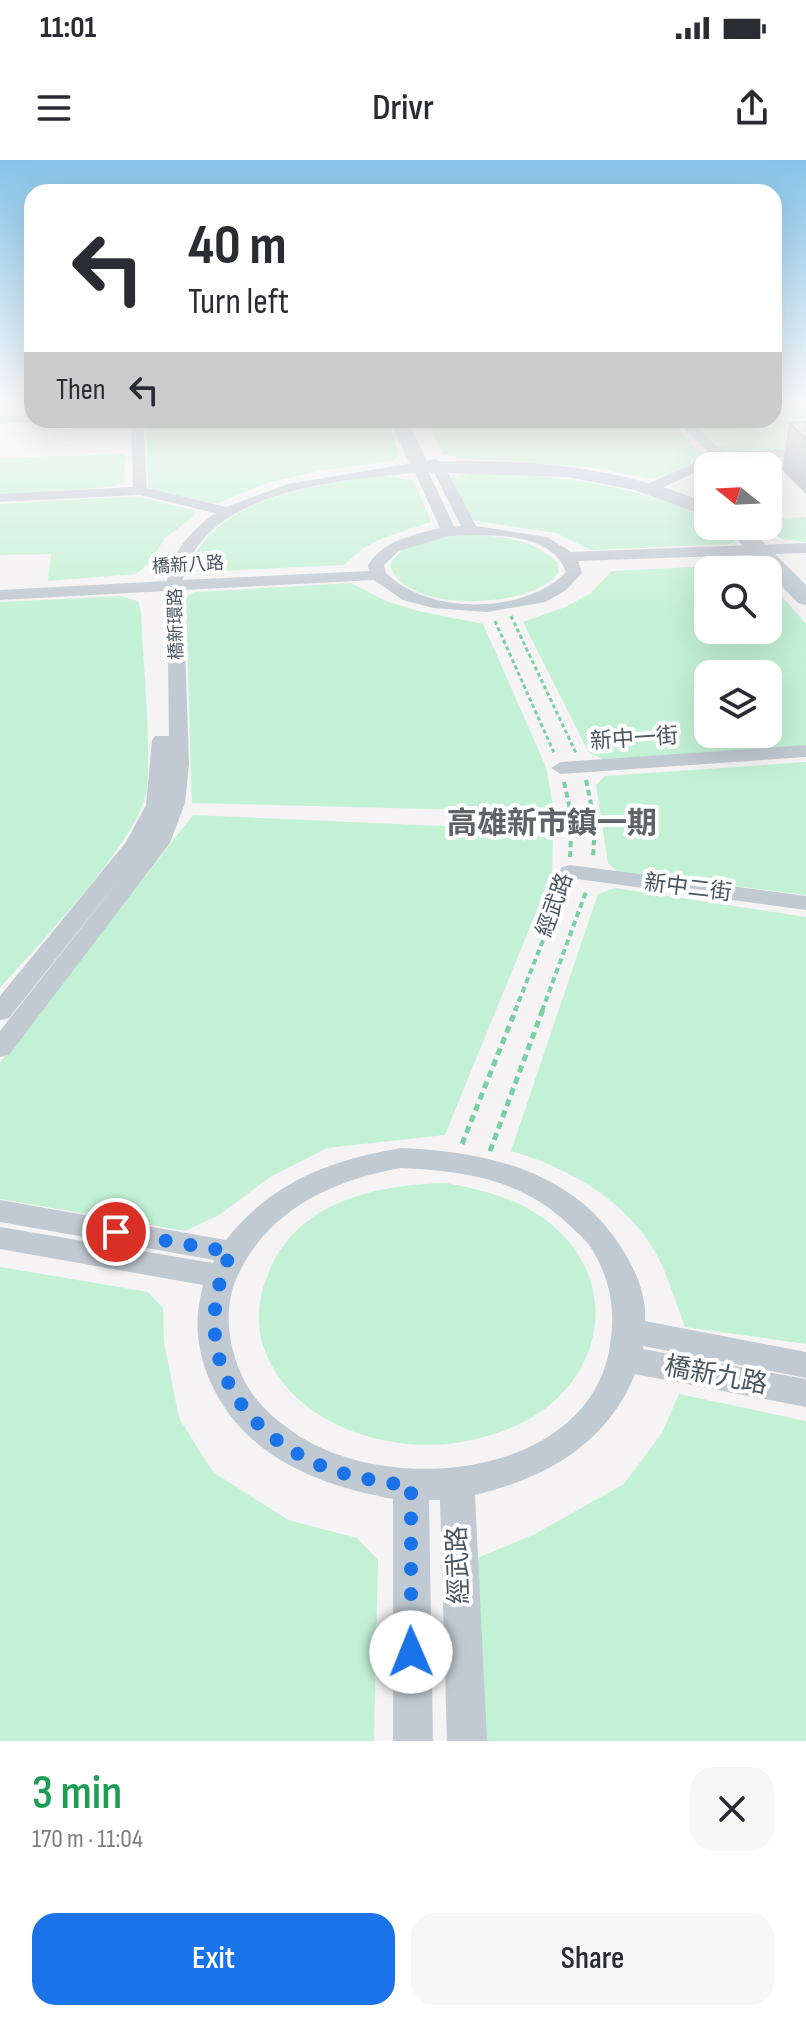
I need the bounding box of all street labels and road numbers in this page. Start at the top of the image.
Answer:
street label: 橋新八路 [151,553,225,577]
street label: 橋新環路 [165,588,187,660]
street label: 新中一街 [589,722,679,756]
street label: 經武路 [531,869,579,941]
street label: 新中二街 [643,869,733,907]
street label: 橋新九路 [662,1351,770,1401]
street label: 經武路 [442,1525,476,1605]

